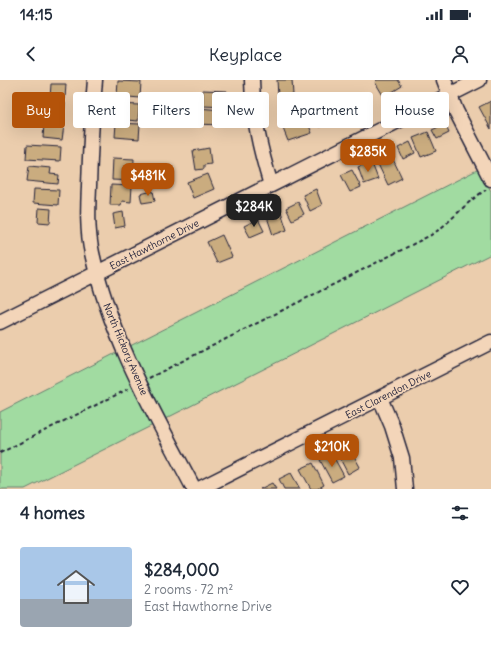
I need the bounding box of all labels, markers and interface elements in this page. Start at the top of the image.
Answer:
text: 14:15 [20,5,53,24]
icon: back [20,43,42,65]
text: Keyplace [209,43,282,66]
icon: person [449,43,471,65]
chip: Buy [12,92,65,128]
chip: Rent [73,92,130,128]
chip: Filters [138,92,204,128]
chip: New [212,92,269,128]
chip: Apartment [277,92,373,128]
chip: House [381,92,449,128]
pin: $285K [340,139,396,173]
text: $285K [349,143,387,160]
pin: $481K [120,163,176,197]
text: $481K [130,167,166,184]
pin: $284K [226,194,282,228]
text: $284K [235,198,273,215]
street label: East Hawthorne Drive [107,216,201,273]
street label: North Hickory Avenue [100,301,151,397]
street label: East Clarendon Drive [343,367,433,422]
pin: $210K [304,434,360,468]
text: $210K [314,438,350,455]
text: 4 homes [20,502,85,524]
icon: filters [449,502,471,524]
text: $284,000 [144,559,219,581]
icon: home [52,563,100,611]
icon: heart [449,576,471,598]
text: 2 rooms · 72 m² [144,581,233,598]
text: East Hawthorne Drive [144,598,272,615]

